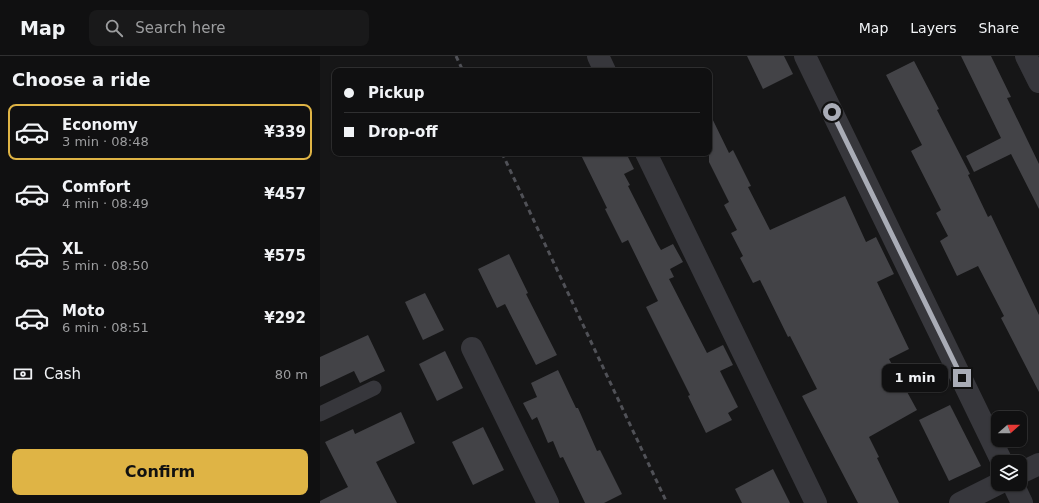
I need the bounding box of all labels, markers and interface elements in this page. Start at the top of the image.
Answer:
search box [89,10,369,46]
text: Map [20,17,65,39]
icon: search [103,17,125,39]
text: Search here [135,19,225,37]
text: Map [859,20,888,36]
text: Layers [910,20,957,36]
text: Share [979,20,1019,36]
text: Choose a ride [12,69,151,90]
text: Pickup [368,84,424,102]
route start [823,103,841,121]
icon: car [14,114,50,150]
text: Economy [62,116,138,134]
text: ¥339 [264,123,306,141]
text: Drop-off [368,123,438,141]
text: 3 min · 08:48 [62,134,149,149]
icon: car [14,176,50,212]
text: Comfort [62,178,130,196]
text: ¥457 [264,185,306,203]
text: 4 min · 08:49 [62,196,149,211]
icon: car [14,238,50,274]
text: XL [62,240,83,258]
text: ¥575 [264,247,306,265]
text: 5 min · 08:50 [62,258,149,273]
icon: car [14,300,50,336]
text: Moto [62,302,105,320]
text: ¥292 [264,309,306,327]
text: 6 min · 08:51 [62,320,149,335]
icon: cash [12,363,34,385]
callout: 1 min [882,364,948,392]
text: Cash [44,365,81,383]
text: 80 m [275,367,308,382]
route end [953,369,971,387]
text: 1 min [895,370,935,385]
north arrow [991,411,1027,447]
map controls [991,411,1027,491]
button: Confirm [12,449,308,495]
button: layers [991,455,1027,491]

